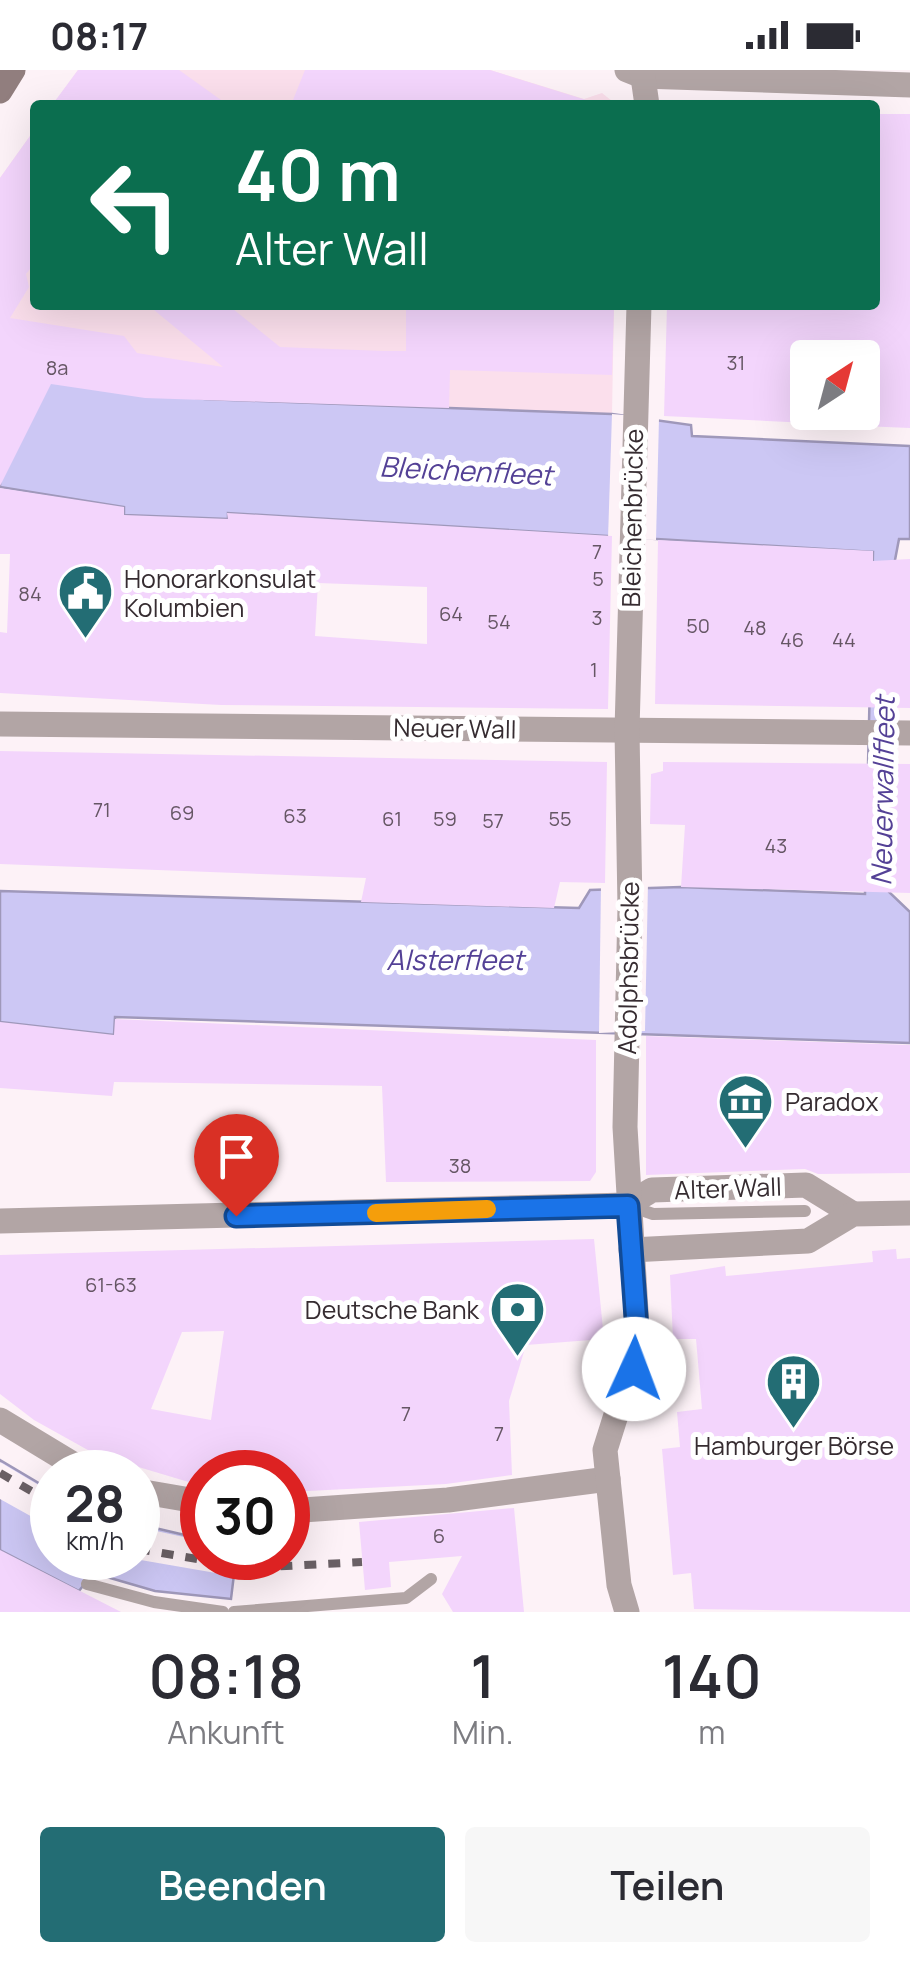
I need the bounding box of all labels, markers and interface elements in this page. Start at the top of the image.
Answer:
text: 08:17 [50,9,148,61]
text: 40 m [235,126,401,222]
icon: left [70,140,200,270]
text: Alter Wall [235,217,429,279]
north arrow [790,340,880,430]
map controls [790,340,880,430]
house number: 31 [727,349,745,376]
house number: 8a [46,354,68,381]
street label: Bleichenbrücke [613,428,651,608]
water label: Bleichenfleet [379,447,556,494]
house number: 7 [592,538,602,565]
place label: Honorarkonsulat Kolumbien [124,561,316,625]
public building icon: Honorarkonsulat Kolumbien [55,562,115,641]
house number: 5 [592,565,604,592]
house number: 84 [18,580,42,607]
house number: 64 [439,600,463,627]
house number: 3 [591,604,603,631]
house number: 54 [487,608,511,635]
house number: 50 [686,612,710,639]
house number: 48 [743,614,767,641]
house number: 46 [780,626,804,653]
house number: 44 [832,626,856,653]
house number: 1 [590,656,598,683]
water label: Neuerwallfleet [861,693,903,886]
street label: Neuer Wall [393,709,517,747]
house number: 71 [93,796,111,823]
house number: 69 [170,799,194,826]
house number: 63 [283,802,307,829]
house number: 61 [382,805,402,832]
house number: 59 [433,805,457,832]
house number: 55 [548,805,572,832]
house number: 57 [482,807,504,834]
house number: 43 [765,832,787,859]
street label: Adolphsbrücke [609,881,647,1055]
water label: Alsterfleet [386,940,527,978]
museum icon: Paradox [716,1071,776,1150]
place label: Paradox [785,1084,878,1119]
pin [194,1114,279,1217]
icon: arrive [209,1129,264,1184]
house number: 38 [449,1152,471,1179]
street label: Alter Wall [674,1169,782,1207]
house number: 61-63 [85,1271,137,1298]
bank icon: Deutsche Bank [488,1279,548,1358]
place label: Deutsche Bank [305,1292,480,1327]
position arrow [582,1317,686,1421]
building icon: Hamburger Börse [764,1351,824,1430]
house number: 7 [401,1400,411,1427]
house number: 7 [494,1420,504,1447]
place label: Hamburger Börse [694,1428,894,1463]
speed limit sign: 30 [180,1450,310,1580]
text: 28 [65,1469,125,1537]
house number: 6 [433,1522,445,1549]
text: km/h [66,1523,124,1558]
text: 08:18 [148,1634,304,1716]
text: 1 [470,1634,495,1716]
text: 140 [662,1634,762,1716]
text: Ankunft [167,1710,285,1754]
text: Min. [452,1710,514,1754]
text: m [698,1710,725,1754]
button: Beenden [40,1827,445,1942]
button: Teilen [465,1827,870,1942]

